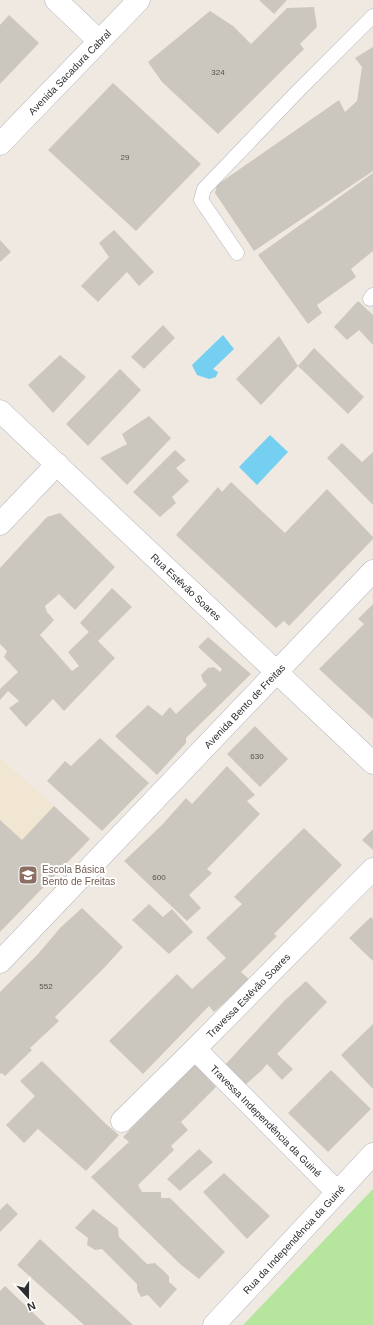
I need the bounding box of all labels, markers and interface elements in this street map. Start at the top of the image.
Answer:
street label: Avenida Sacadura Cabral [26,27,113,117]
house number: 324 [211,68,225,77]
house number: 29 [121,153,130,162]
street label: Rua Estêvão Soares [149,551,223,622]
street label: Avenida Bento de Freitas [202,661,287,750]
house number: 630 [250,752,264,761]
school or university icon: Escola Básica Bento de Freitas [17,864,39,886]
place label: Escola Básica Bento de Freitas [42,864,115,887]
house number: 600 [152,873,166,882]
street label: Travessa Estêvão Soares [204,951,292,1040]
house number: 552 [39,982,53,991]
street label: Travessa Independência da Guiné [209,1063,324,1179]
street label: Rua da Independência da Guiné [241,1182,347,1296]
north arrow [8,1277,48,1317]
text: N [26,1299,37,1313]

